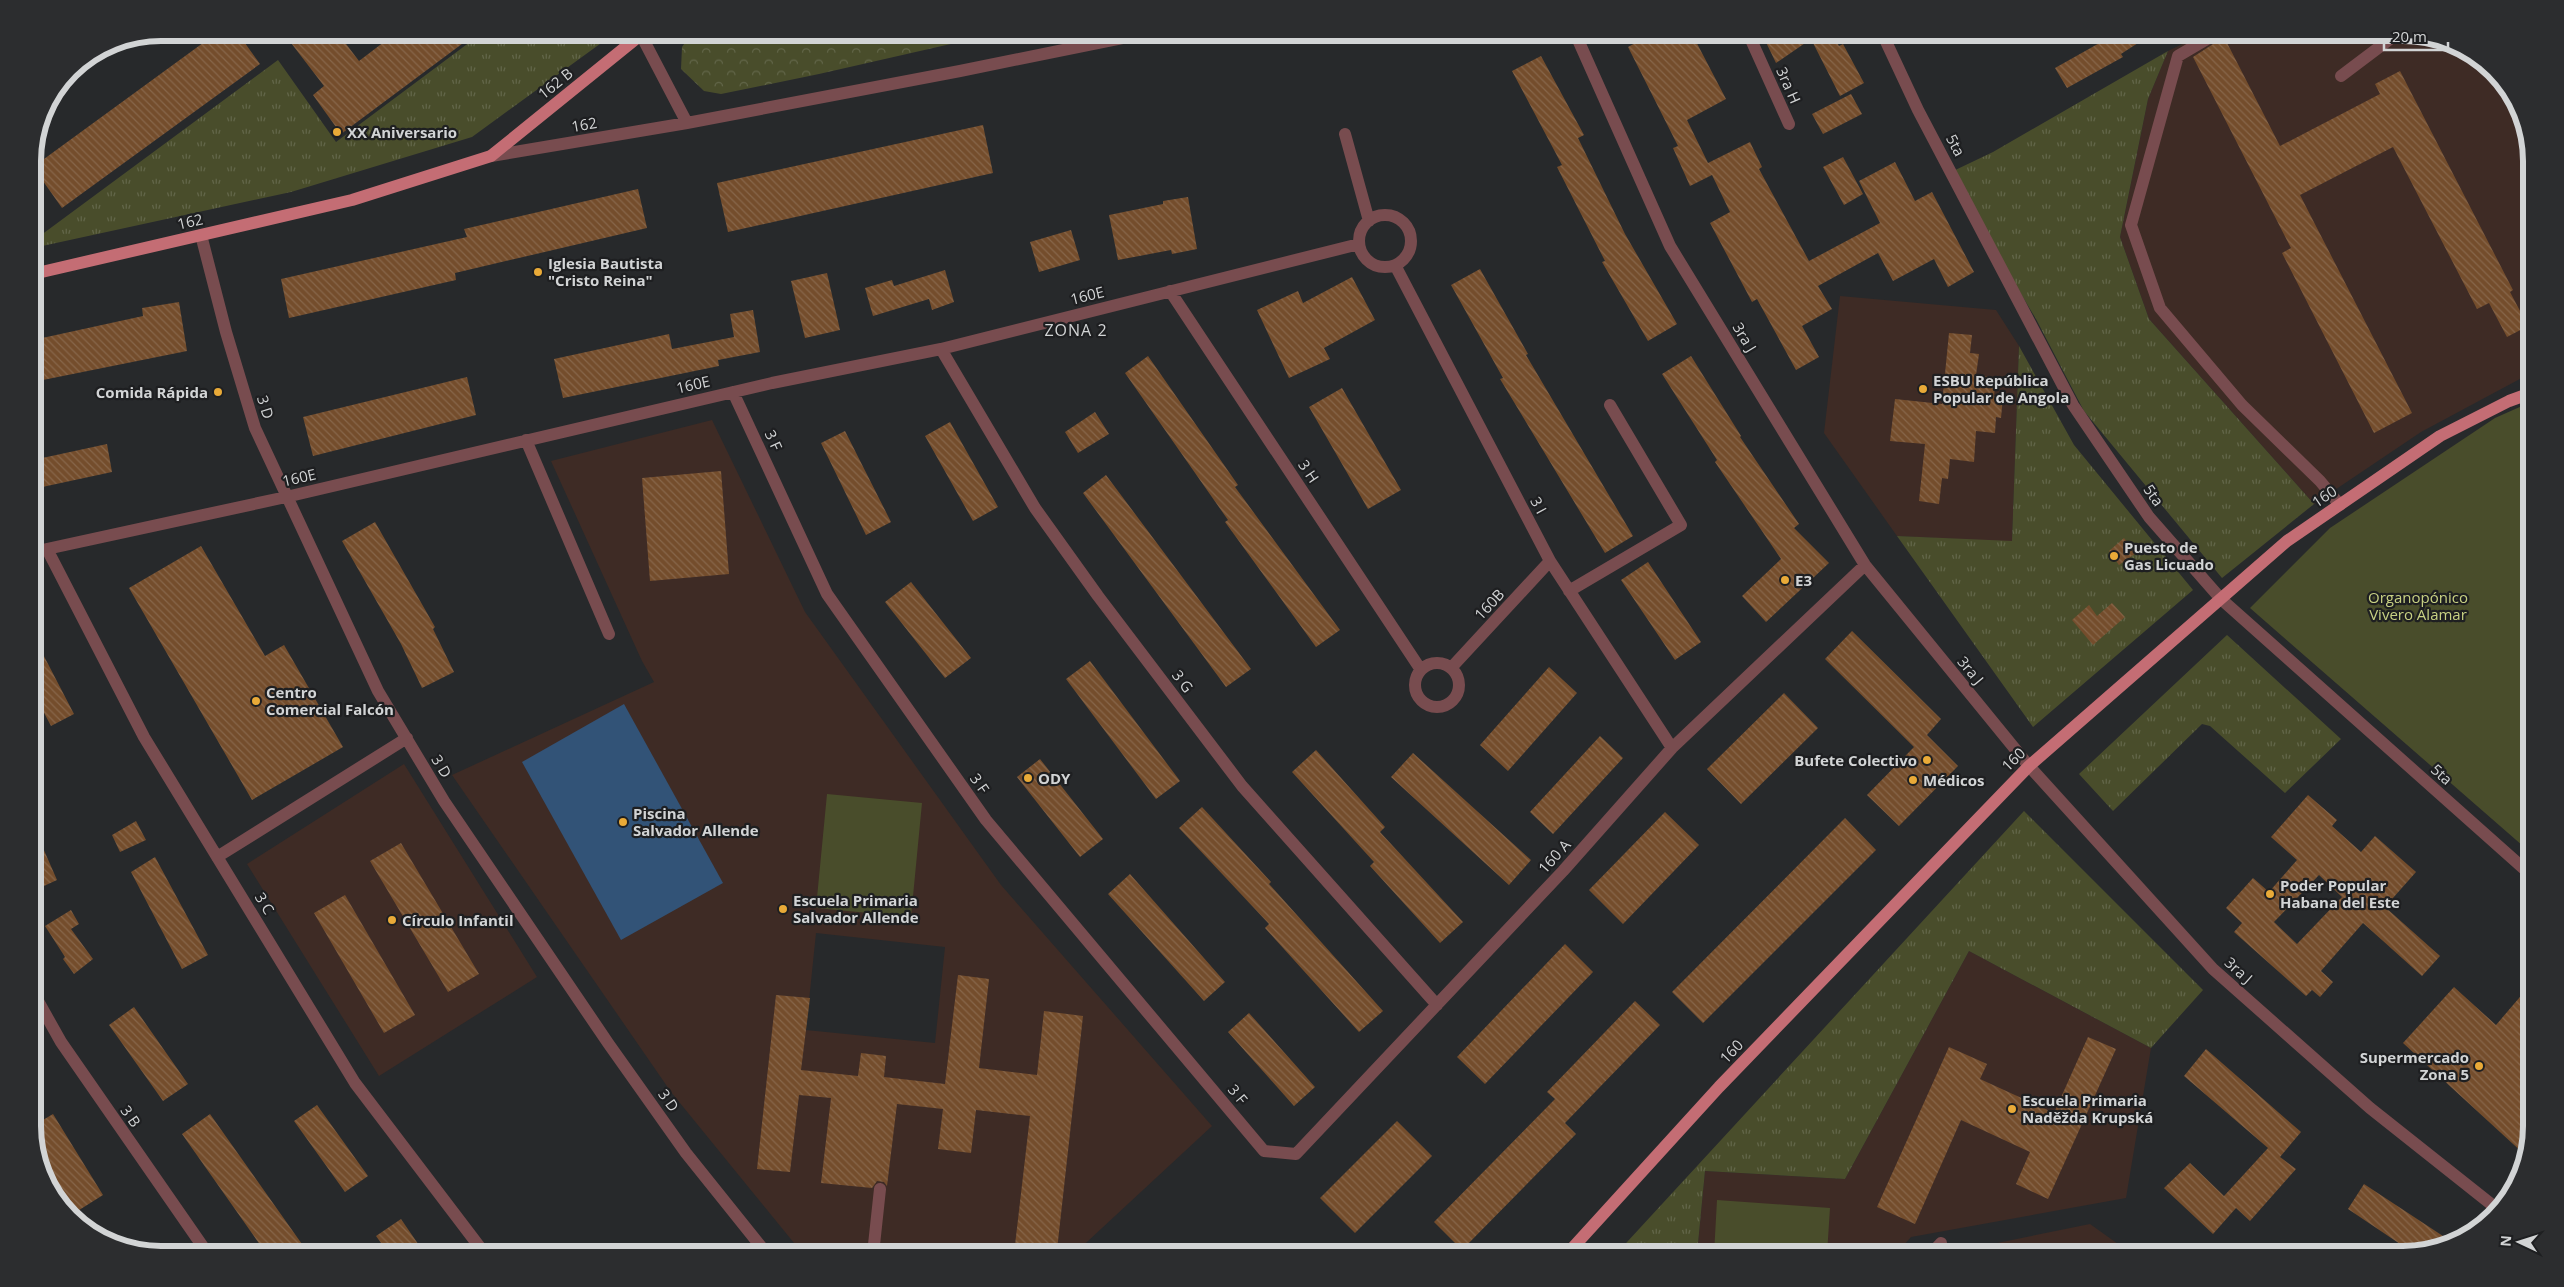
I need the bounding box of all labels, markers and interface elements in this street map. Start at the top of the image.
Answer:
scale bar [2384,20,2448,52]
text: 20 m [2392,26,2427,46]
street label: 162 B [533,63,577,103]
street label: 3ra H [1772,64,1806,106]
street label: 162 [570,112,598,136]
place label: XX Aniversario [347,122,457,142]
marker: XX Aniversario [331,126,343,138]
street label: 5ta [1942,130,1970,160]
street label: 162 [175,208,205,234]
place label: Iglesia Bautista "Cristo Reina" [548,253,663,290]
marker: Iglesia Bautista "Cristo Reina" [532,266,544,278]
street label: 160E [1068,281,1106,309]
district label: ZONA 2 [1044,319,1108,341]
street label: 3ra J [1728,319,1762,355]
street label: 160E [674,370,712,398]
place label: ESBU República Popular de Angola [1933,370,2069,407]
place label: Comida Rápida [96,382,208,402]
marker: ESBU República Popular de Angola [1917,383,1929,395]
marker: Comida Rápida [212,386,224,398]
street label: 3 D [253,393,279,421]
street label: 3 F [761,427,787,454]
street label: 3 H [1294,456,1324,486]
street label: 160E [280,463,318,491]
street label: 5ta [2139,480,2169,510]
street label: 160 [2308,481,2340,511]
street label: 3 I [1526,493,1552,517]
place label: Puesto de Gas Licuado [2124,537,2214,574]
marker: Puesto de Gas Licuado [2108,550,2120,562]
place label: E3 [1795,570,1812,590]
marker: E3 [1779,574,1791,586]
street label: 160B [1470,584,1508,624]
park label: Organopónico Vivero Alamar [2368,587,2468,624]
street label: 3ra J [1953,652,1989,688]
street label: 3 G [1168,666,1198,696]
place label: Centro Comercial Falcón [266,682,394,719]
marker: Centro Comercial Falcón [250,695,262,707]
street label: 160 [1997,743,2029,775]
place label: Bufete Colectivo [1794,750,1917,770]
street label: 3 D [427,751,457,781]
marker: Bufete Colectivo [1921,754,1933,766]
street label: 5ta [2427,759,2457,789]
place label: ODY [1038,768,1071,788]
street label: 3 F [966,769,994,797]
place label: Médicos [1923,770,1985,790]
marker: ODY [1022,772,1034,784]
marker: Médicos [1907,774,1919,786]
place label: Piscina Salvador Allende [633,803,759,840]
marker: Piscina Salvador Allende [617,816,629,828]
street label: 160 A [1533,834,1575,877]
place label: Poder Popular Habana del Este [2280,875,2400,912]
street label: 3 C [251,888,279,918]
marker: Poder Popular Habana del Este [2264,888,2276,900]
place label: Escuela Primaria Salvador Allende [793,890,919,927]
marker: Escuela Primaria Salvador Allende [777,903,789,915]
place label: Círculo Infantil [402,910,514,930]
marker: Círculo Infantil [386,914,398,926]
street label: 3ra J [2221,952,2257,988]
street label: 160 [1715,1035,1747,1067]
place label: Supermercado Zona 5 [2360,1047,2469,1084]
marker: Supermercado Zona 5 [2473,1060,2485,1072]
street label: 3 F [1224,1080,1252,1108]
street label: 3 D [654,1085,684,1115]
place label: Escuela Primaria Naděžda Krupská [2022,1090,2153,1127]
street label: 3 B [116,1101,146,1131]
marker: Escuela Primaria Naděžda Krupská [2006,1103,2018,1115]
north arrow [2494,1217,2544,1267]
text: N [2496,1235,2515,1247]

